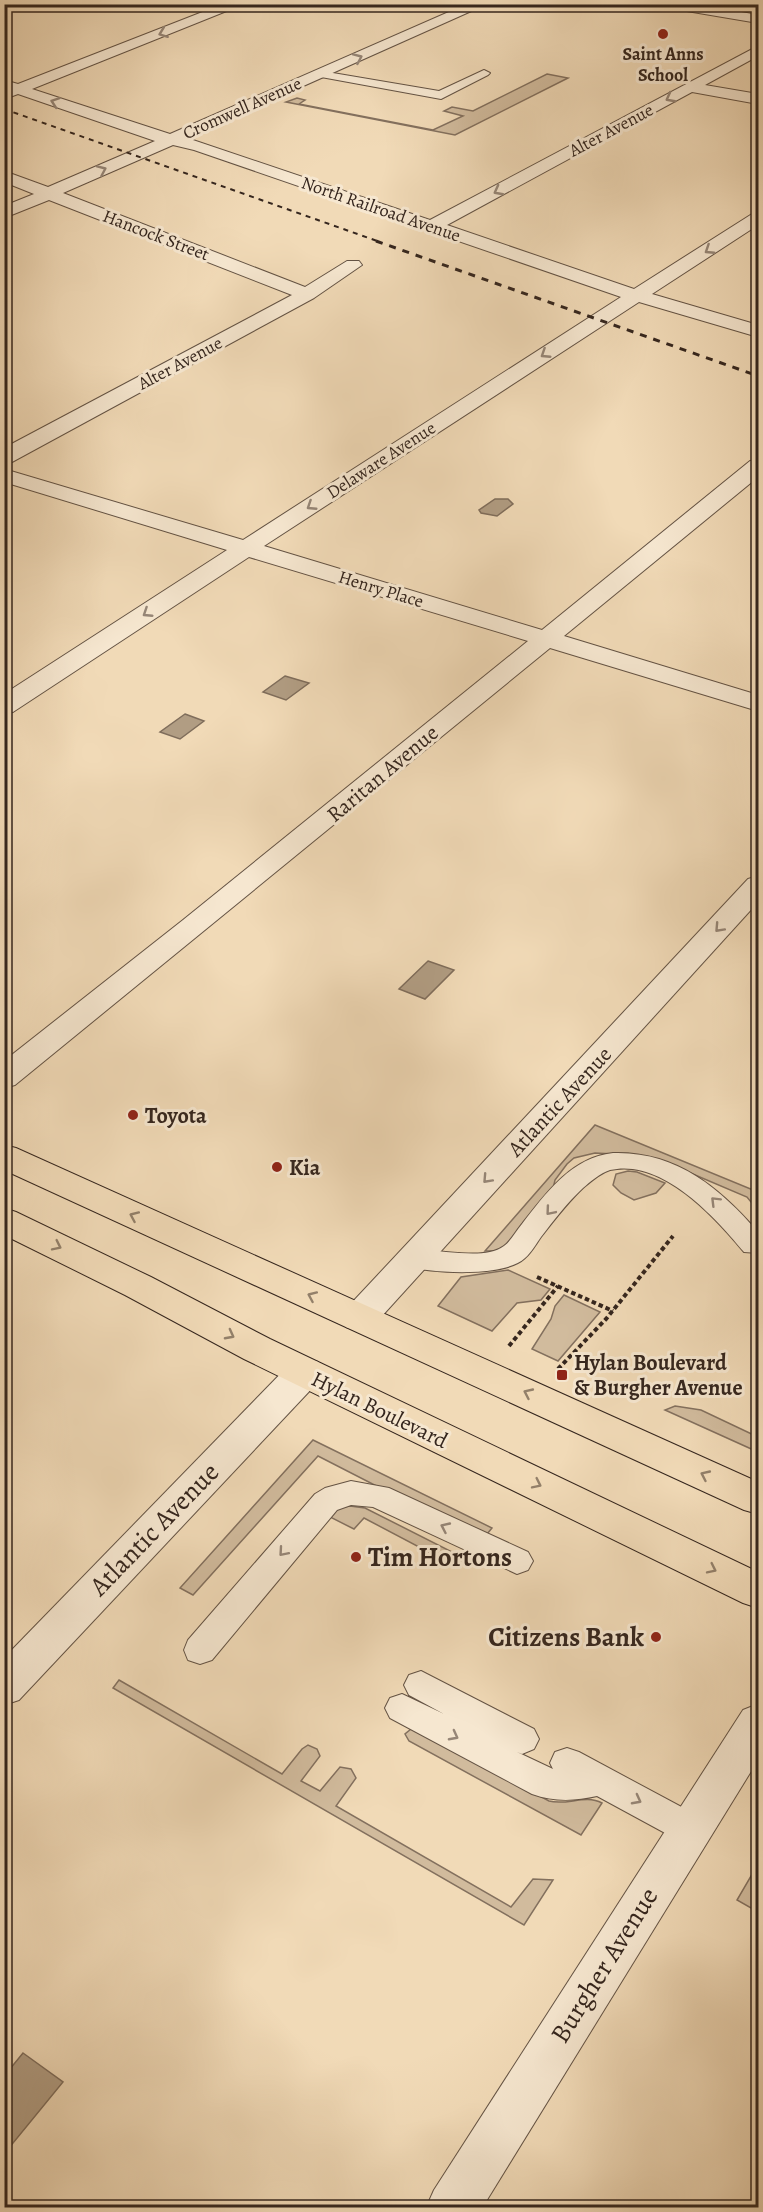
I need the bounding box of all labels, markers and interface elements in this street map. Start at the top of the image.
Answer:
one-way arrow [158,26,169,38]
marker: Saint Anns School [656,27,670,41]
place label: Saint Anns School [622,42,704,87]
one-way arrow [352,53,363,65]
street label: Cromwell Avenue [179,71,305,145]
one-way arrow [666,91,676,102]
one-way arrow [50,96,61,109]
street label: Alter Avenue [564,98,658,163]
one-way arrow [96,165,107,177]
street label: North Railroad Avenue [298,170,464,248]
one-way arrow [494,184,505,195]
street label: Hancock Street [99,204,213,266]
one-way arrow [705,242,715,254]
street label: Alter Avenue [133,331,227,396]
one-way arrow [540,347,551,358]
street label: Delaware Avenue [322,416,440,504]
one-way arrow [306,499,317,510]
street label: Henry Place [335,565,427,613]
one-way arrow [143,605,153,617]
street label: Raritan Avenue [320,718,445,829]
one-way arrow [715,921,726,932]
street label: Atlantic Avenue [500,1040,619,1164]
place label: Toyota [145,1101,207,1131]
marker: Toyota [126,1108,140,1122]
place label: Kia [289,1153,321,1183]
marker: Kia [270,1160,284,1174]
one-way arrow [483,1173,494,1183]
one-way arrow [711,1198,722,1209]
one-way arrow [546,1204,557,1215]
one-way arrow [129,1212,140,1224]
one-way arrow [51,1238,62,1250]
one-way arrow [307,1292,318,1304]
one-way arrow [224,1328,235,1339]
place label: Hylan Boulevard & Burgher Avenue [574,1348,743,1403]
street label: Hylan Boulevard [306,1364,453,1456]
marker: Hylan Boulevard & Burgher Avenue [555,1368,569,1382]
one-way arrow [524,1388,535,1400]
street label: Atlantic Avenue [80,1454,227,1604]
one-way arrow [701,1470,712,1482]
one-way arrow [530,1477,541,1489]
one-way arrow [441,1523,452,1535]
place label: Tim Hortons [368,1539,512,1575]
one-way arrow [279,1546,290,1557]
marker: Tim Hortons [349,1550,363,1564]
one-way arrow [706,1561,717,1573]
place label: Citizens Bank [488,1619,644,1655]
marker: Citizens Bank [649,1630,663,1644]
one-way arrow [447,1729,458,1740]
one-way arrow [631,1793,641,1804]
street label: Burgher Avenue [542,1880,666,2050]

